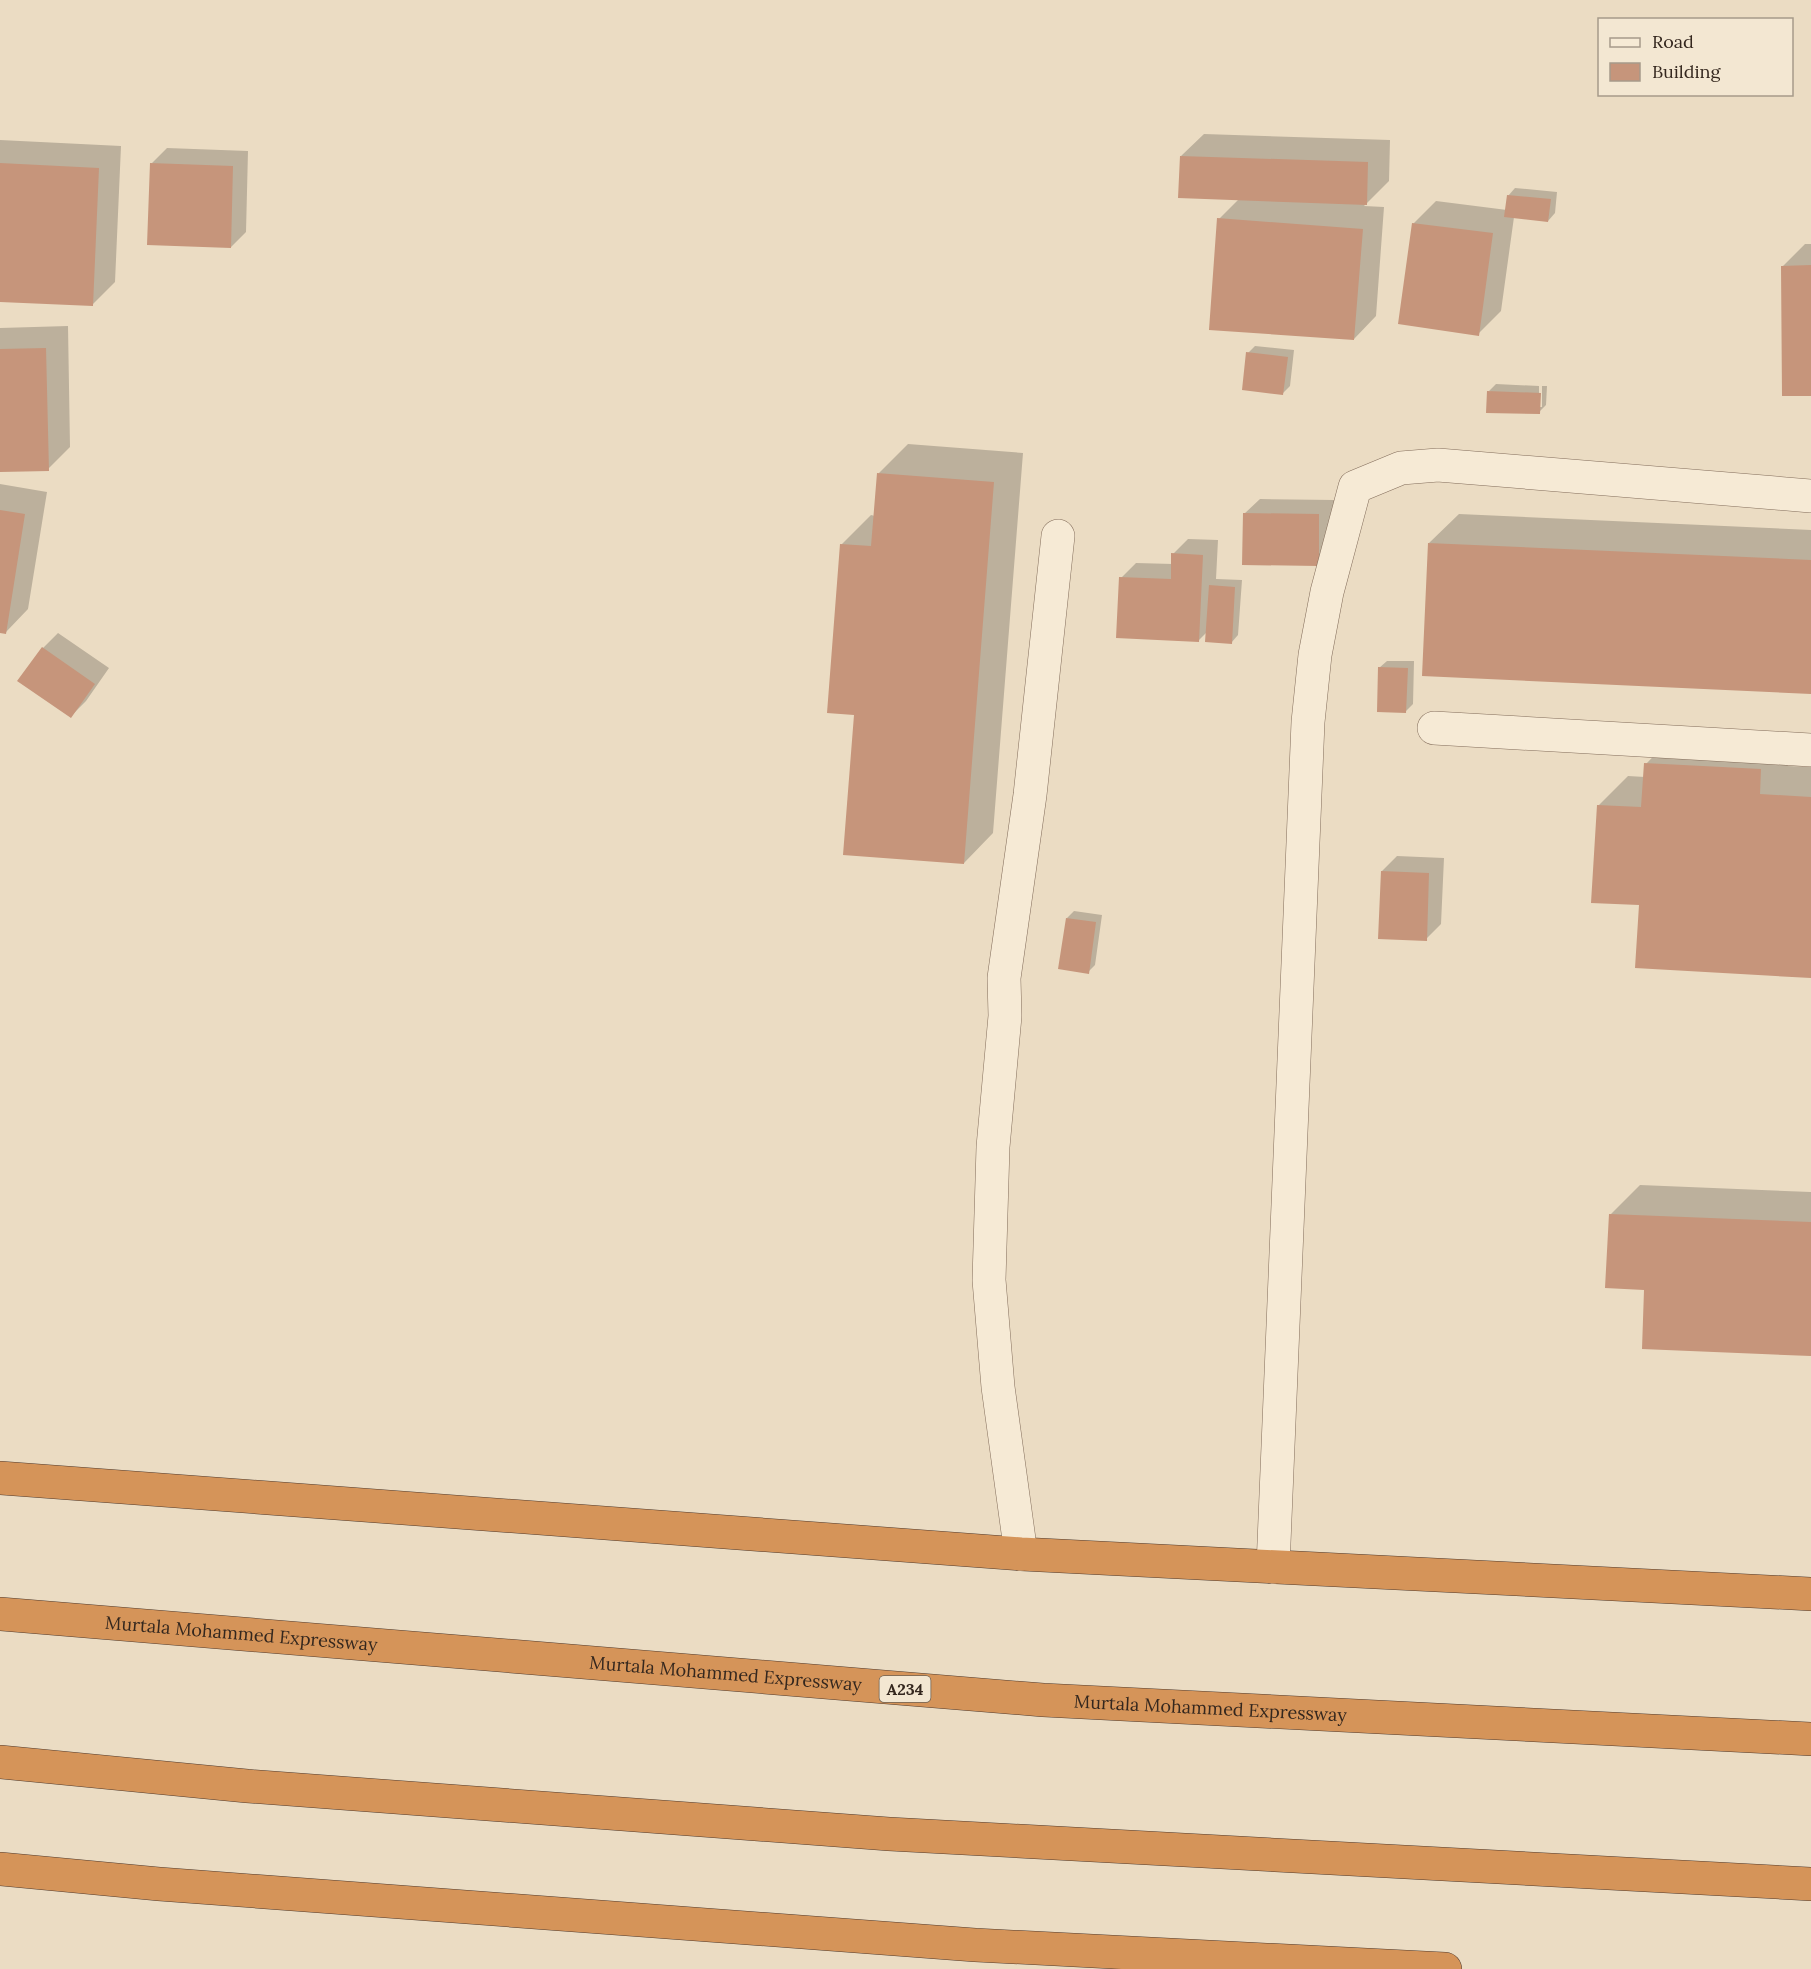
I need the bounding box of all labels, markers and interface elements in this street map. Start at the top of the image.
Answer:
legend [1598,18,1793,96]
text: Road [1652,30,1694,53]
text: Building [1652,60,1722,83]
street label: Murtala Mohammed Expressway [104,1611,379,1656]
street label: Murtala Mohammed Expressway [588,1651,863,1696]
road number: A234 [880,1676,930,1702]
street label: Murtala Mohammed Expressway [1073,1690,1348,1726]

